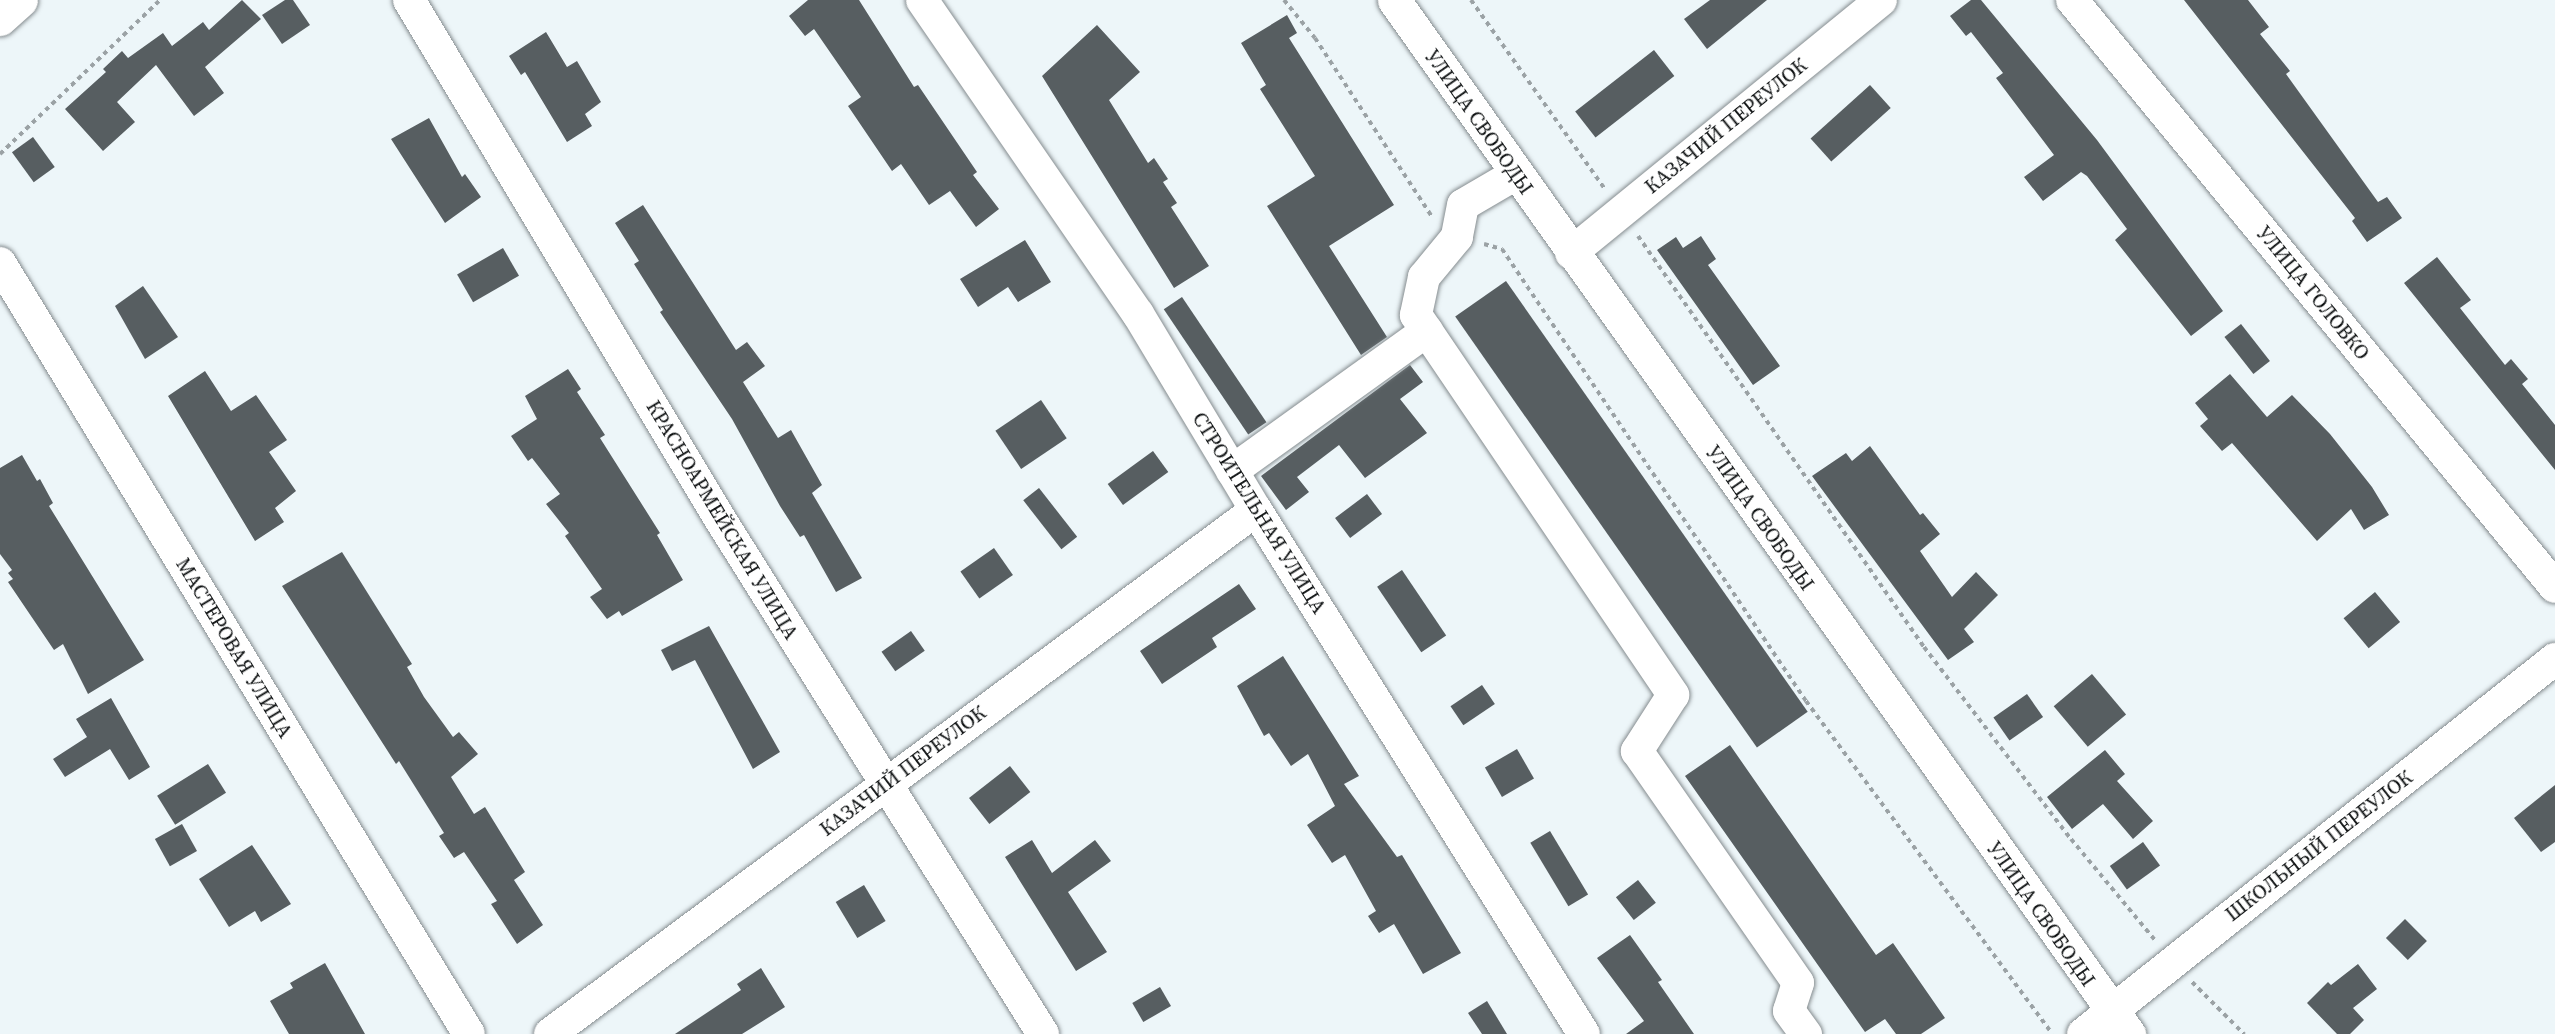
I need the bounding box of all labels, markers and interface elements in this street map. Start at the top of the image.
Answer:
street label: УЛИЦА СВОБОДЫ [1420,45,1538,199]
street label: КАЗАЧИЙ ПЕРЕУЛОК [1640,53,1812,199]
street label: УЛИЦА ГОЛОВКО [2252,221,2374,365]
street label: КРАСНОАРМЕЙСКАЯ УЛИЦА [641,396,803,644]
street label: СТРОИТЕЛЬНАЯ УЛИЦА [1187,408,1331,618]
street label: УЛИЦА СВОБОДЫ [1701,441,1819,595]
street label: МАСТЕРОВАЯ УЛИЦА [171,554,297,742]
street label: КАЗАЧИЙ ПЕРЕУЛОК [815,701,991,841]
street label: ШКОЛЬНЫЙ ПЕРЕУЛОК [2221,766,2417,926]
street label: УЛИЦА СВОБОДЫ [1982,837,2100,991]

